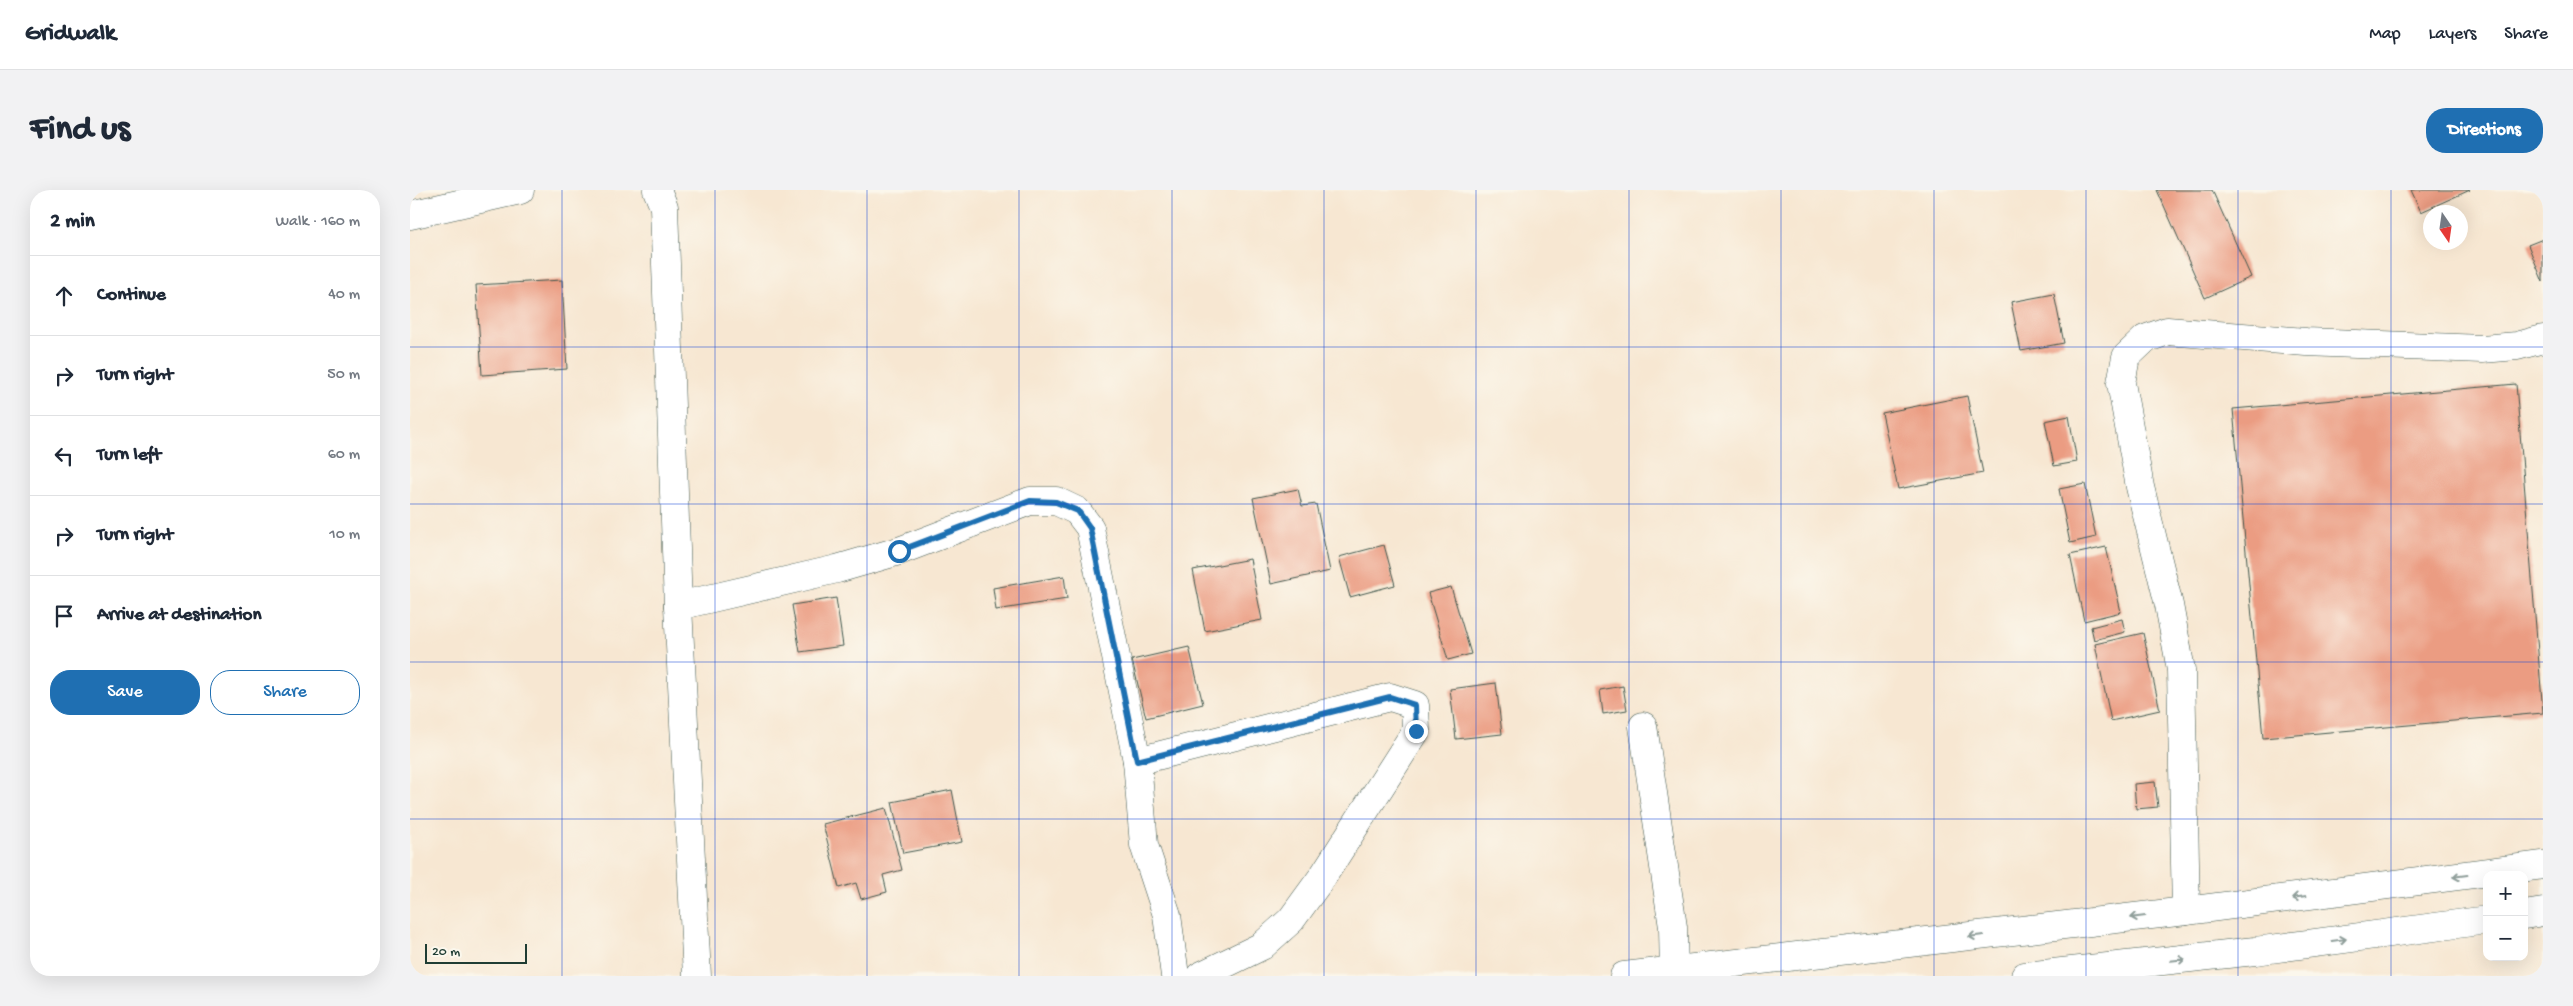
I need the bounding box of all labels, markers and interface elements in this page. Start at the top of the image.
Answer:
text: Gridwalk [25,20,116,49]
text: Map [2369,24,2401,45]
text: Layers [2429,24,2476,45]
text: Share [2504,24,2548,45]
button: Directions [2426,108,2543,153]
text: Find us [30,110,130,151]
north arrow [2423,205,2468,250]
text: 2 min [50,210,95,235]
text: Walk · 160 m [275,213,360,232]
icon: ahead [50,282,78,310]
text: Continue [97,284,166,307]
text: 40 m [328,286,360,305]
icon: right [50,362,78,390]
text: Turn right [97,364,173,387]
text: 50 m [327,366,360,385]
icon: left [50,442,78,470]
text: Turn left [97,444,161,467]
text: 60 m [328,446,360,465]
icon: right [50,522,78,550]
text: Turn right [97,524,173,547]
text: 10 m [329,526,360,545]
route start [888,540,911,563]
icon: arrive [50,602,78,630]
text: Arrive at destination [97,604,261,627]
button: Save [50,670,200,715]
button: Share [210,670,360,715]
route end [1405,720,1428,743]
one-way arrow [2452,871,2468,881]
map controls [2483,871,2528,961]
button: + [2483,871,2528,916]
one-way arrow [2291,892,2307,902]
one-way arrow [2130,912,2146,922]
button: − [2483,916,2528,961]
one-way arrow [1968,931,1984,941]
one-way arrow [2331,935,2347,945]
scale bar [425,941,528,964]
text: 20 m [432,944,460,961]
one-way arrow [2169,955,2185,964]

